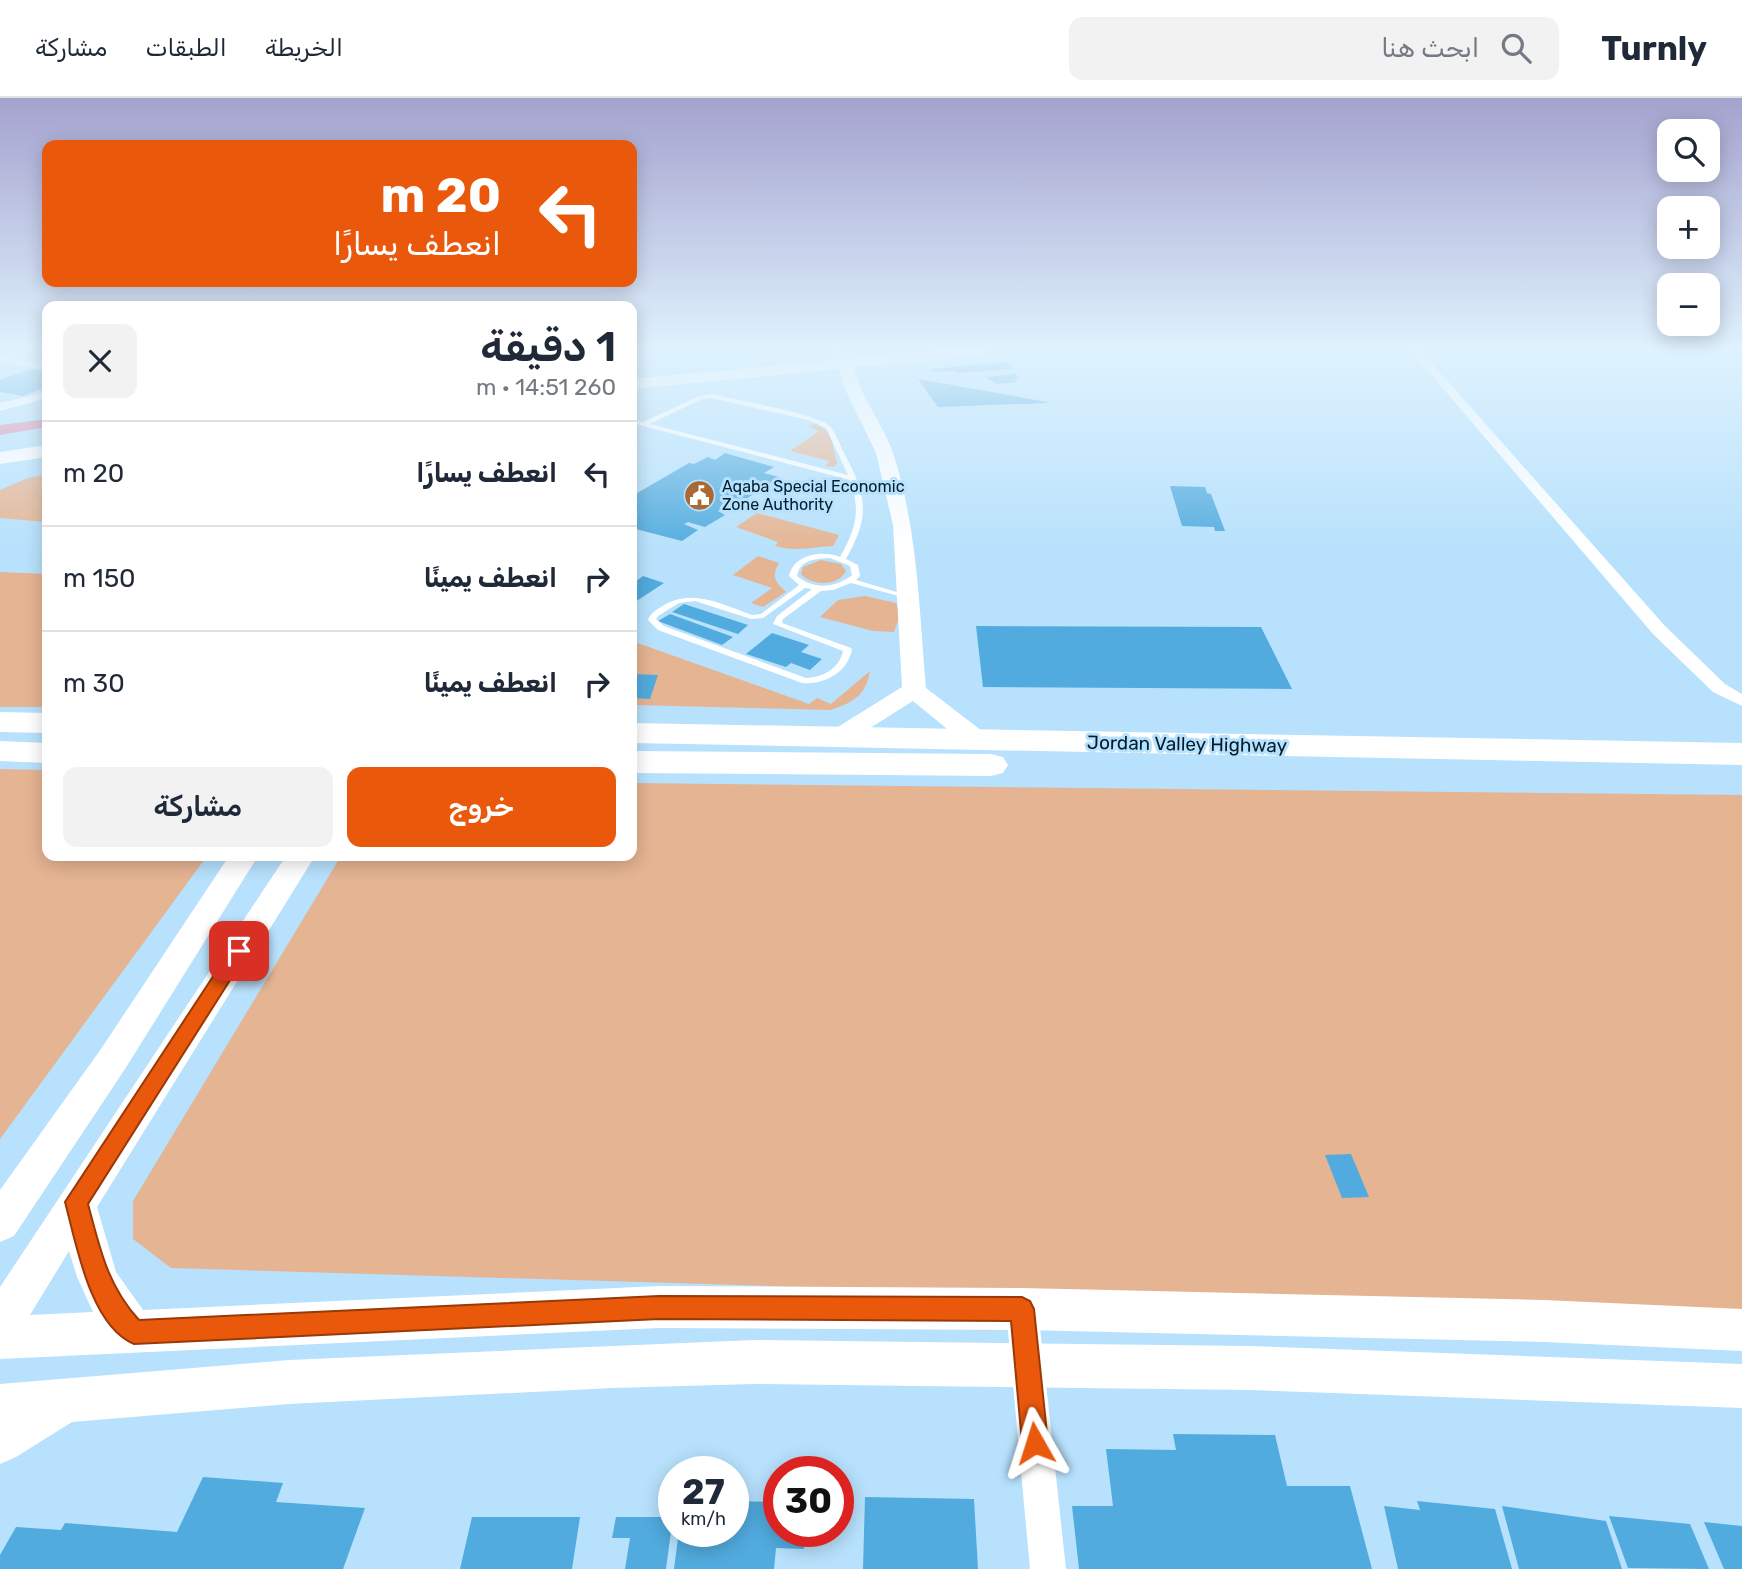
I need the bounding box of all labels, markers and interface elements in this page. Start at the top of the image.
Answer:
search box [1069,17,1559,80]
icon: search [1497,29,1535,67]
text: Turnly [1601,29,1707,68]
text: ابحث هنا [1381,33,1479,64]
text: مشاركة [35,34,107,62]
text: الطبقات [145,34,227,62]
text: الخريطة [265,34,343,62]
map controls [1657,119,1720,336]
button: search [1657,119,1720,182]
text: 20 m [381,166,501,224]
icon: left [525,168,616,259]
button: + [1657,196,1720,259]
text: انعطف يسارًا [333,225,501,263]
button: − [1657,273,1720,336]
text: 1 دقيقة [480,322,616,372]
button: close [63,324,137,398]
text: 260 m · 14:51 [476,373,616,401]
icon: left [578,455,616,493]
text: 20 m [63,458,124,489]
text: انعطف يسارًا [416,458,557,489]
place label: Aqaba Special Economic Zone Authority [722,477,905,514]
public building icon: Aqaba Special Economic Zone Authority [682,478,716,512]
icon: right [578,560,616,598]
text: 150 m [63,563,136,594]
text: انعطف يمينًا [424,563,557,594]
icon: right [578,665,616,703]
text: 30 m [63,668,125,699]
text: انعطف يمينًا [424,668,557,699]
street label: Jordan Valley Highway [1087,731,1287,757]
button: مشاركة [63,767,333,847]
button: خروج [347,767,616,847]
pin [209,921,269,981]
icon: arrive [220,932,258,970]
position arrow [998,1406,1072,1480]
speed limit sign: 30 [763,1456,854,1547]
text: 27 [682,1471,725,1513]
text: km/h [681,1508,726,1530]

